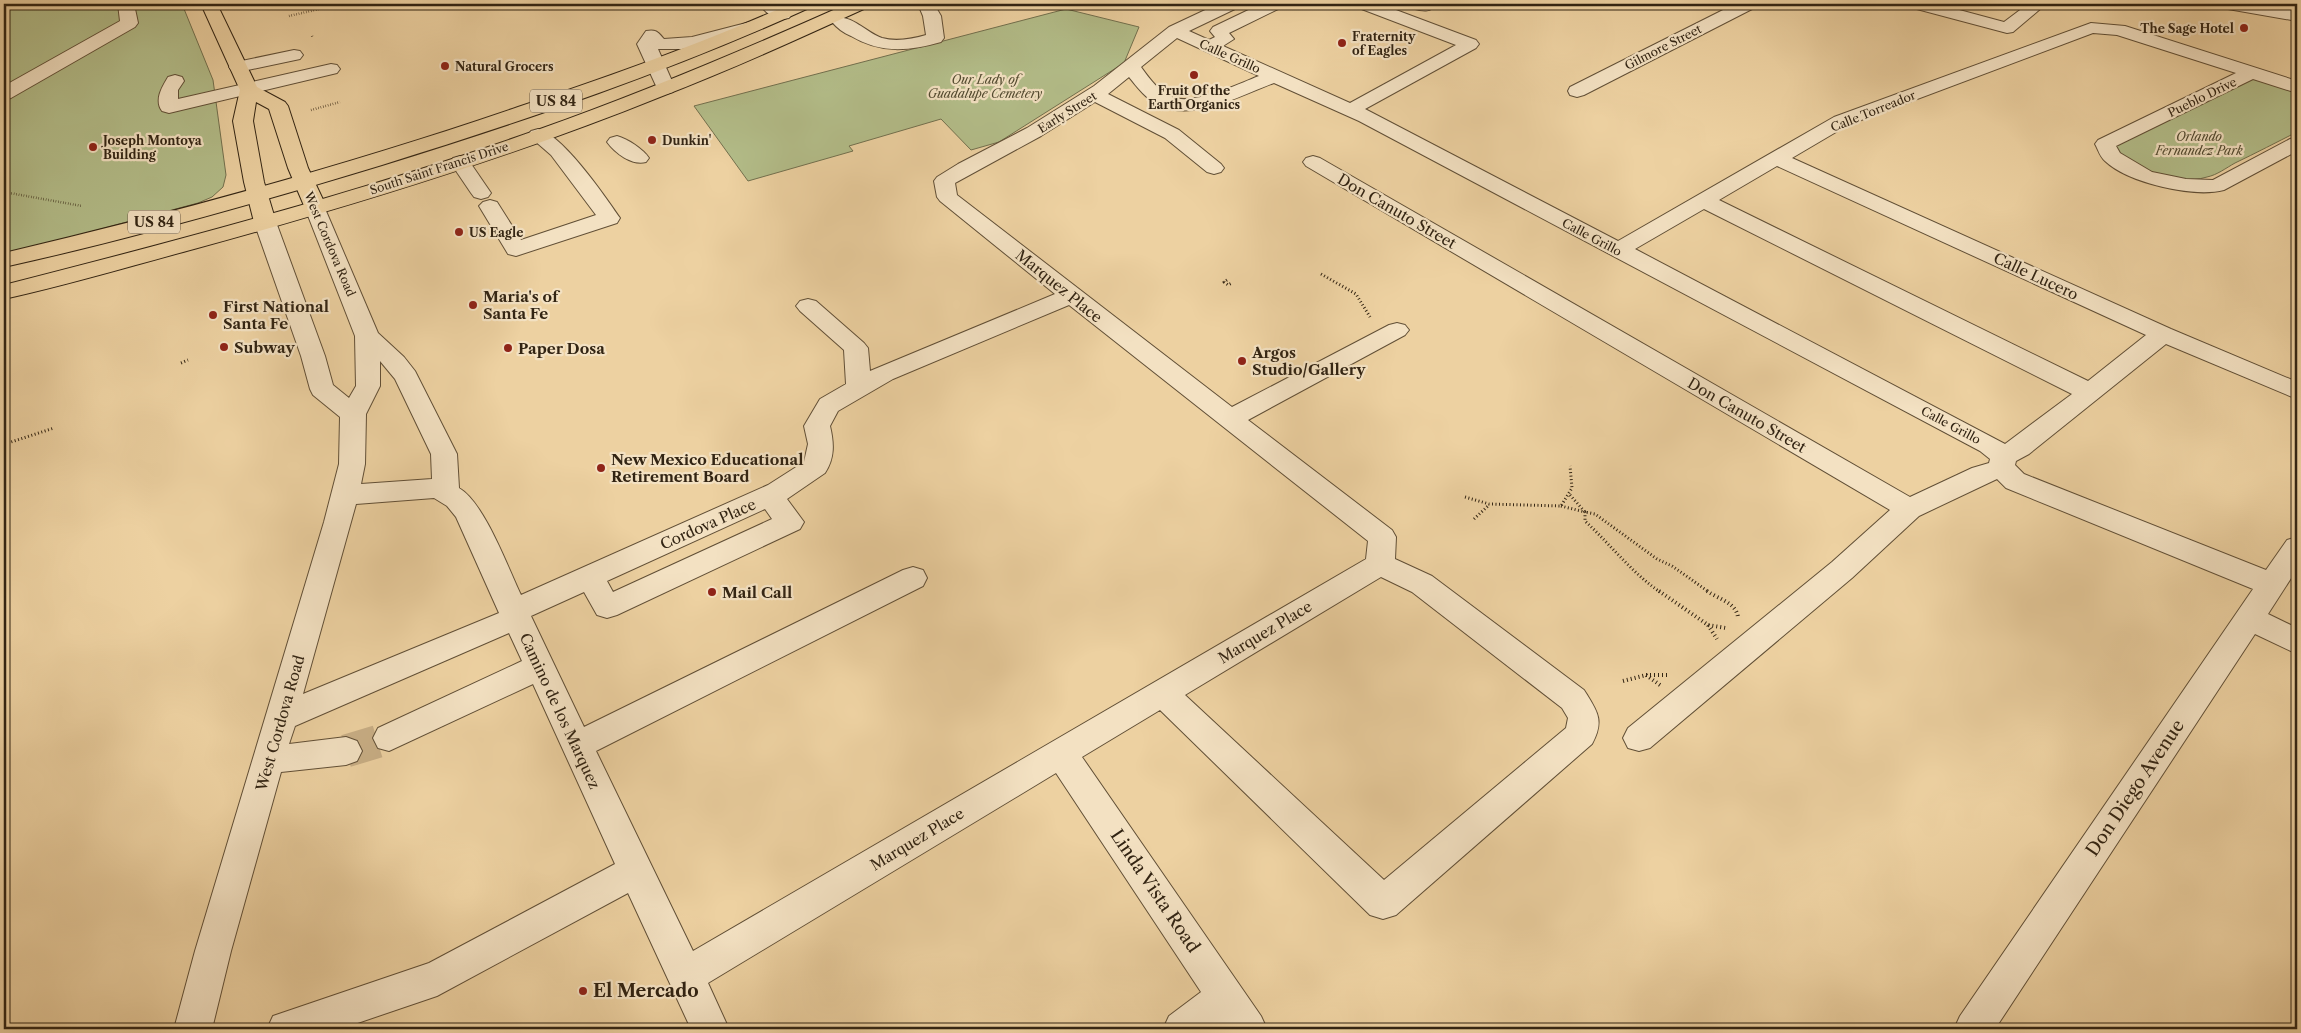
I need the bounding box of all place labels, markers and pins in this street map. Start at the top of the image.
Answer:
place label: The Sage Hotel [2140,21,2234,36]
marker: The Sage Hotel [2238,22,2250,34]
place label: Fraternity of Eagles [1352,29,1416,58]
marker: Fraternity of Eagles [1336,37,1348,49]
place label: Natural Grocers [455,59,554,74]
marker: Natural Grocers [439,60,451,72]
marker: Fruit Of the Earth Organics [1188,69,1200,81]
place label: Fruit Of the Earth Organics [1148,83,1241,112]
place label: Joseph Montoya Building [101,133,203,162]
place label: Dunkin' [662,133,712,148]
marker: Dunkin' [646,134,658,146]
marker: Joseph Montoya Building [87,141,99,153]
place label: US Eagle [469,225,523,240]
marker: US Eagle [453,226,465,238]
place label: Maria's of Santa Fe [483,287,561,323]
place label: First National Santa Fe [223,297,329,333]
marker: Maria's of Santa Fe [467,299,479,311]
marker: First National Santa Fe [207,309,219,321]
place label: Subway [234,338,295,357]
place label: Paper Dosa [518,339,605,358]
marker: Subway [218,341,230,353]
marker: Paper Dosa [502,342,514,354]
place label: Argos Studio/Gallery [1251,343,1366,379]
marker: Argos Studio/Gallery [1236,355,1248,367]
place label: New Mexico Educational Retirement Board [611,450,803,486]
marker: New Mexico Educational Retirement Board [595,462,607,474]
place label: Mail Call [722,583,792,602]
marker: Mail Call [706,586,718,598]
place label: El Mercado [593,980,699,1002]
marker: El Mercado [577,985,589,997]

